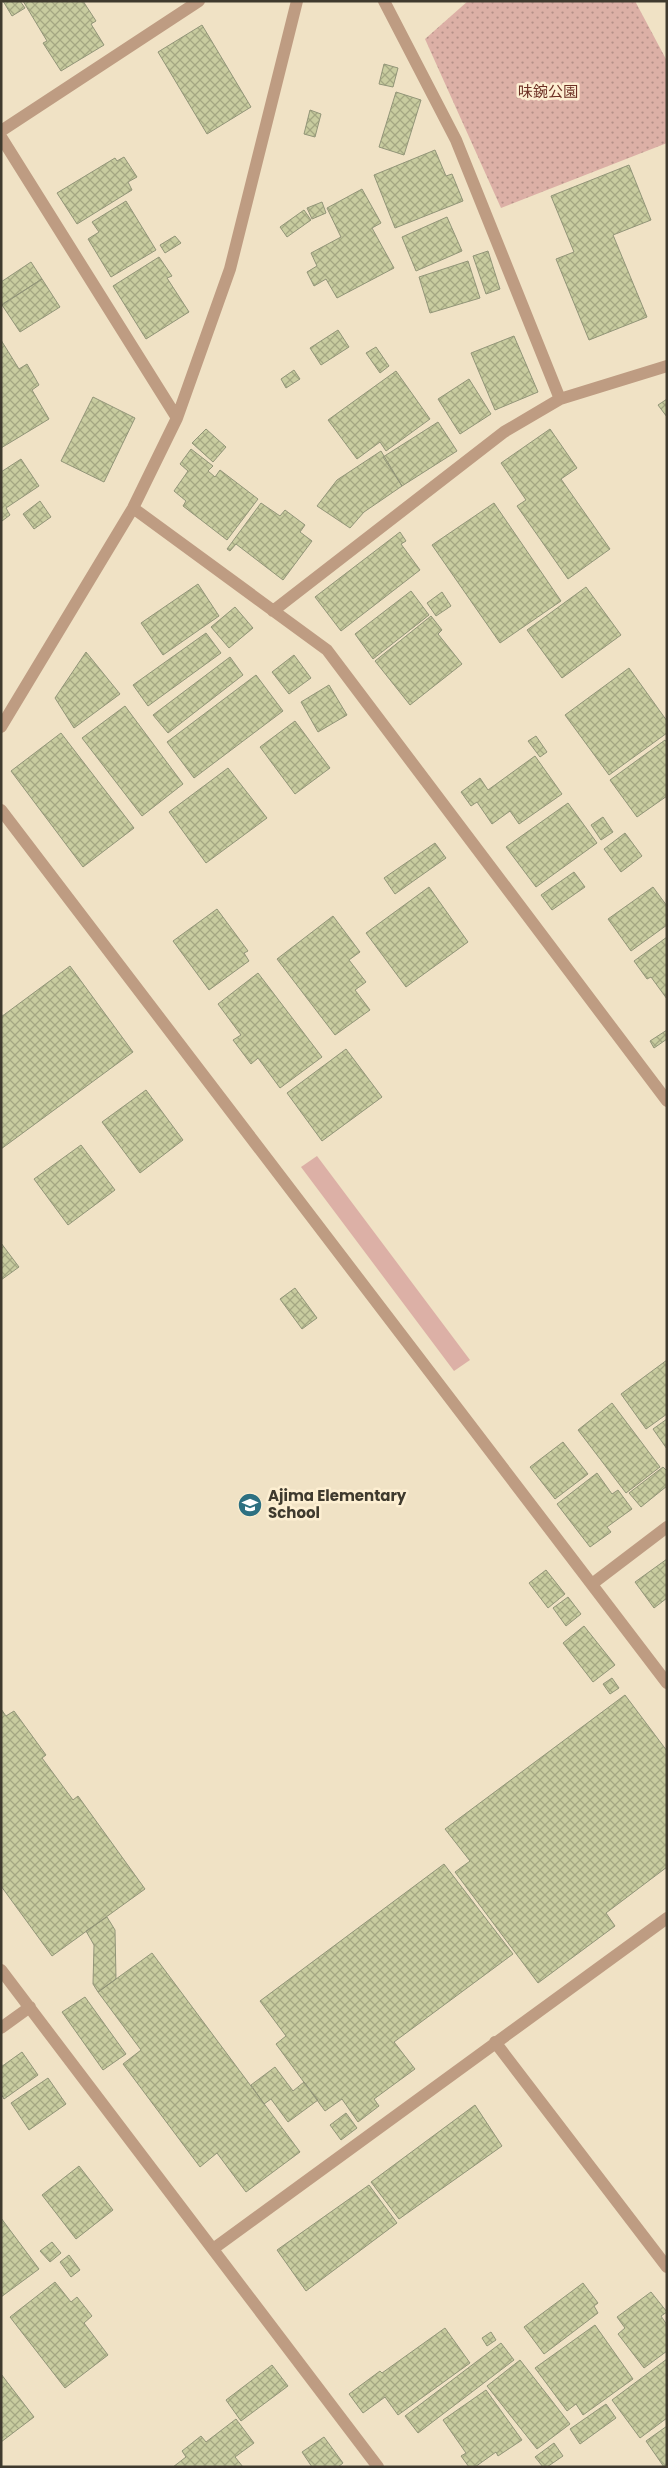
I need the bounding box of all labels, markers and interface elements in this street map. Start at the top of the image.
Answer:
park label: 味鋺公園 [518,81,578,102]
place label: Ajima Elementary School [268,1485,407,1523]
school or university icon: Ajima Elementary School [237,1492,263,1518]

